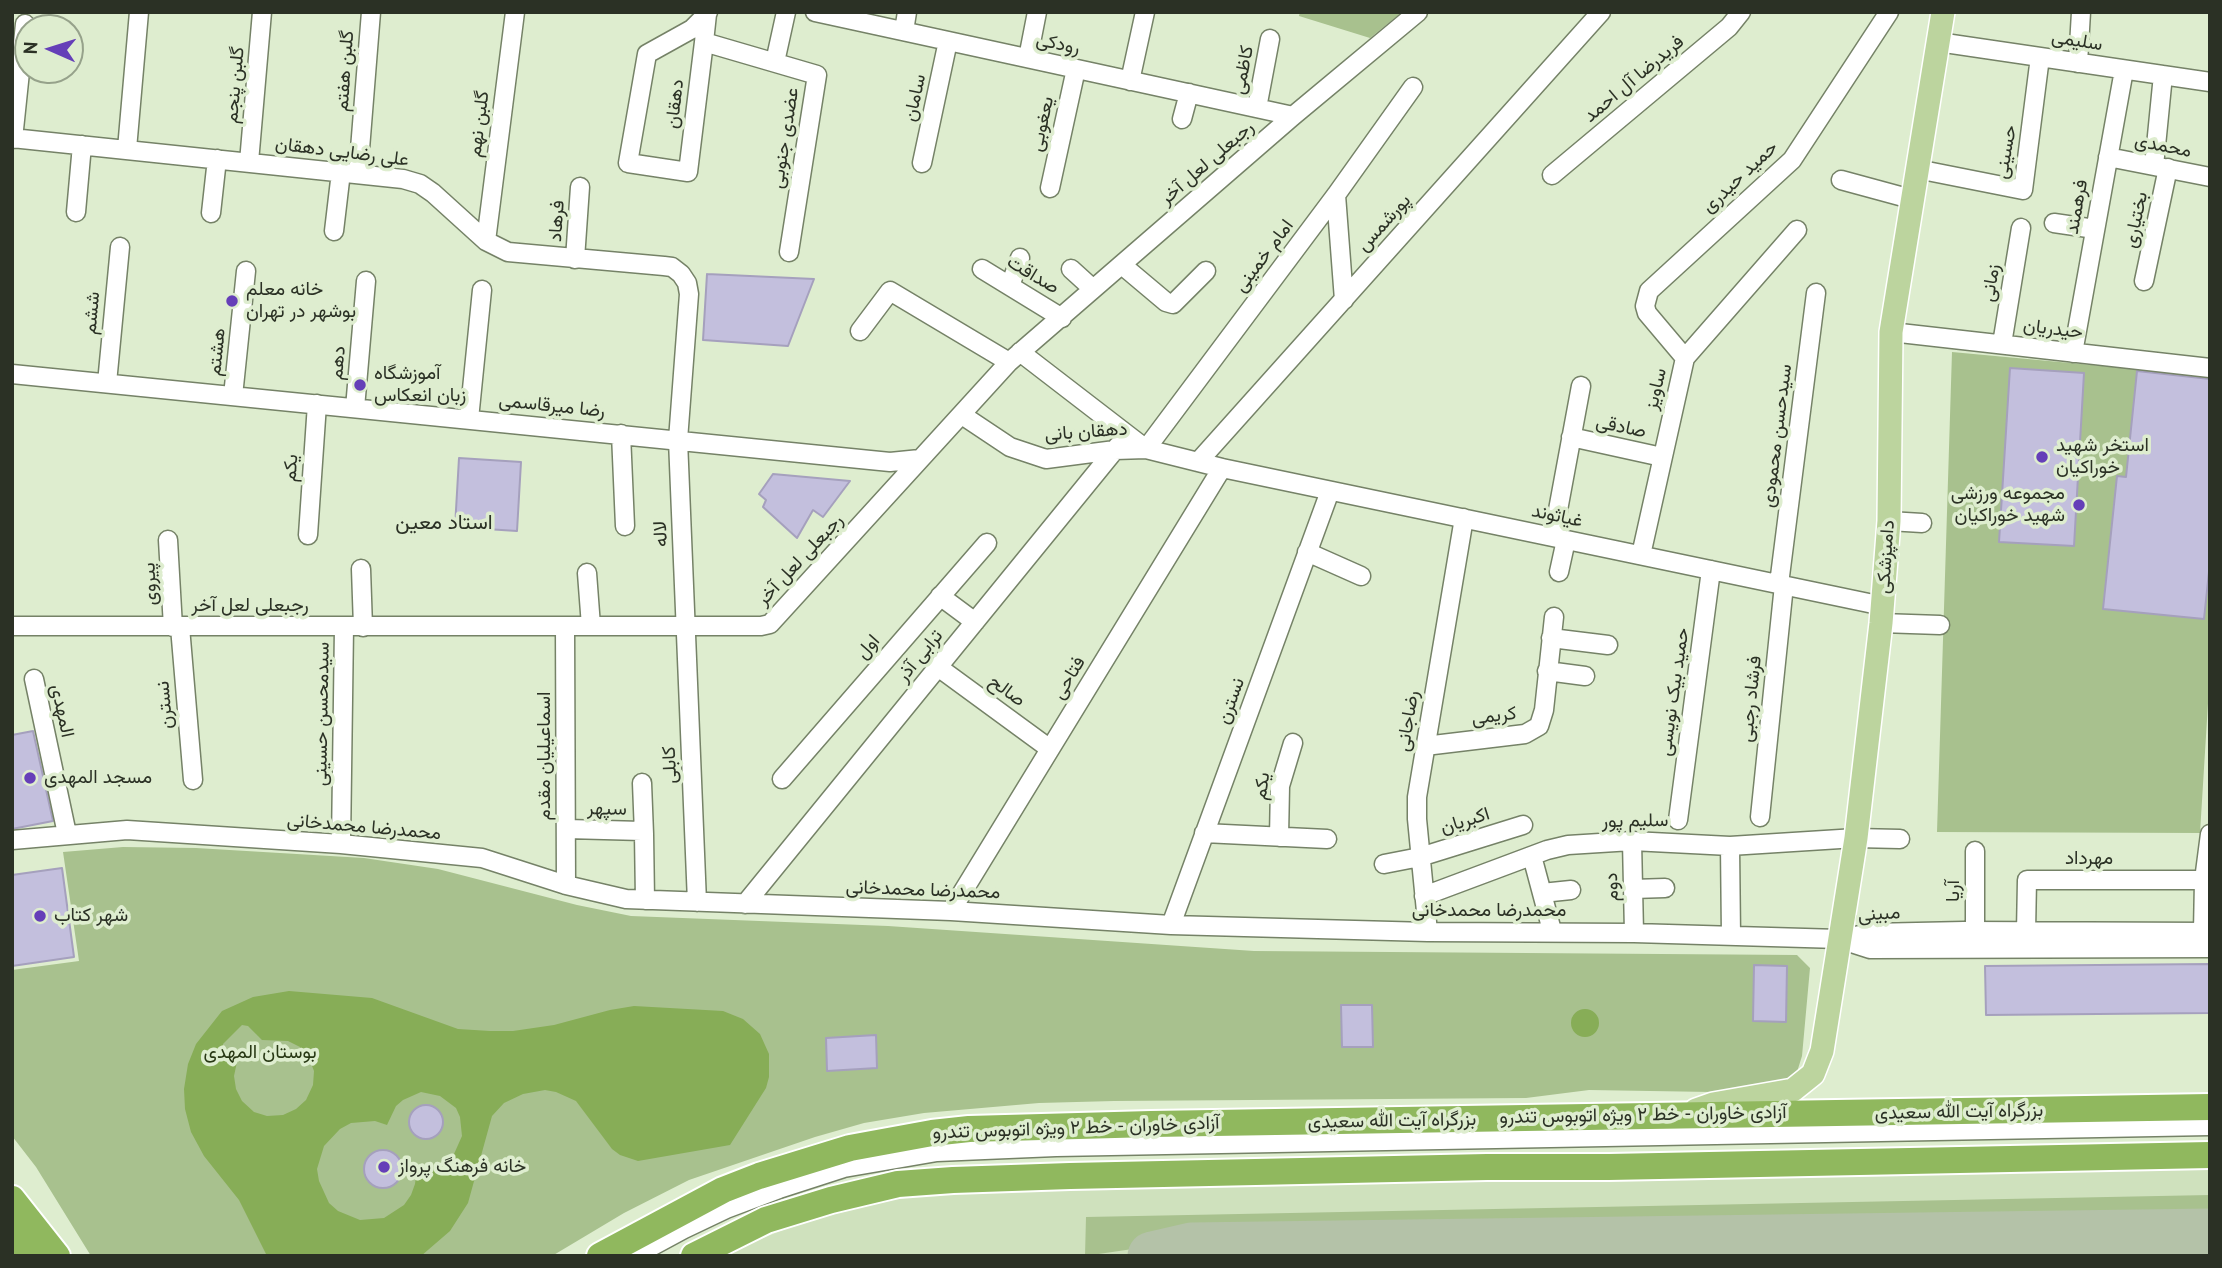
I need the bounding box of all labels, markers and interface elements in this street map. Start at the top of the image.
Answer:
north arrow [14,14,84,84]
street label: سلیمی [2050,26,2104,56]
street label: رودکی [1034,28,1082,60]
street label: گلبن هفتم [331,30,359,112]
street label: فریدرضا آل احمد [1579,30,1689,128]
text: N [18,41,42,55]
street label: کاظمی [1227,44,1259,96]
street label: گلبن پنجم [220,46,250,124]
street label: سامان [899,72,931,124]
street label: دهقان [661,78,689,130]
street label: عضدی جنوبی [766,86,804,190]
street label: گلبن نهم [464,89,494,159]
street label: یعغوبی [1025,94,1059,154]
street label: رجبعلی لعل آخر [1155,116,1259,210]
street label: حسینی [1990,123,2022,181]
street label: محمدی [2133,129,2193,163]
street label: علی رضایی دهقان [274,132,410,172]
street label: حمید حیدری [1697,136,1783,218]
street label: فرهمند [2061,178,2093,236]
street label: پورشمس [1352,189,1416,257]
street label: بختیاری [2119,190,2153,250]
street label: فرهاد [544,199,570,243]
street label: امام خمینی [1229,215,1299,297]
street label: صداقت [1003,251,1063,299]
street label: زمانی [1977,263,2005,303]
place label: خانه معلم بوشهر در تهران [246,279,356,323]
street label: ششم [79,291,105,335]
marker: خانه معلم بوشهر در تهران [224,293,240,309]
street label: حیدریان [2022,314,2084,344]
street label: هشتم [203,327,231,377]
street label: دهم [325,345,351,381]
place label: آموزشگاه زبان انعکاس [374,363,466,407]
street label: سیدحسن محمودی [1757,363,1797,509]
street label: ساویز [1640,366,1672,412]
marker: آموزشگاه زبان انعکاس [352,377,368,393]
street label: رضا میرقاسمی [498,389,606,423]
street label: صادقی [1594,411,1648,443]
street label: دهقان بانی [1044,418,1128,446]
place label: استخر شهید خوراکیان [2056,435,2149,479]
marker: استخر شهید خوراکیان [2034,449,2050,465]
street label: یکم [279,453,303,483]
place label: مجموعه ورزشی شهید خوراکیان [1951,483,2065,527]
marker: مجموعه ورزشی شهید خوراکیان [2071,497,2087,513]
street label: غیاثوند [1529,499,1585,533]
street label: رجبعلی لعل آخر [752,509,848,611]
district label: استاد معین [395,510,493,536]
street label: دامپزشکی [1872,519,1900,595]
street label: لاله [649,521,673,547]
street label: پیروی [137,562,163,606]
street label: رجبعلی لعل آخر [191,595,309,617]
street label: ترابی آذر [892,625,948,687]
street label: حمید بیک نویسی [1654,626,1694,758]
street label: اول [851,630,885,664]
street label: سیدمحسن حسینی [309,642,335,786]
street label: فتاحی [1047,652,1091,704]
street label: فرشاد رجبی [1735,655,1767,743]
street label: صالح [984,670,1030,712]
street label: نسترن [1212,675,1250,727]
street label: نسترن [152,680,178,730]
street label: المهدی [45,682,79,740]
street label: رضاجانی [1392,689,1424,753]
street label: اسماعیلیان مقدم [534,692,556,820]
street label: کریمی [1470,702,1518,730]
street label: کابلی [658,746,682,784]
place label: مسجد المهدی [44,767,152,789]
marker: مسجد المهدی [22,770,38,786]
street label: یکم [1249,771,1275,801]
street label: سپهر [587,797,627,821]
street label: اکبریان [1438,803,1492,839]
street label: محمدرضا محمدخانی [286,809,442,845]
street label: سلیم پور [1601,809,1669,833]
street label: مهرداد [2065,848,2113,870]
street label: دوم [1600,872,1624,902]
street label: محمدرضا محمدخانی [845,876,1001,904]
street label: آریا [1943,880,1965,902]
street label: محمدرضا محمدخانی [1412,900,1566,922]
street label: مبینی [1857,901,1901,927]
place label: شهر کتاب [54,905,128,927]
marker: شهر کتاب [32,908,48,924]
park label: بوستان المهدی [204,1042,316,1064]
street label: بزرگراه آیت الله سعیدی [1875,1099,2043,1125]
street label: آزادی خاوران - خط ۲ ویژه اتوبوس تندرو [1499,1101,1787,1129]
street label: بزرگراه آیت الله سعیدی [1308,1108,1476,1134]
street label: آزادی خاوران - خط ۲ ویژه اتوبوس تندرو [932,1112,1220,1144]
place label: خانه فرهنگ پرواز [398,1156,526,1178]
marker: خانه فرهنگ پرواز [376,1159,392,1175]

